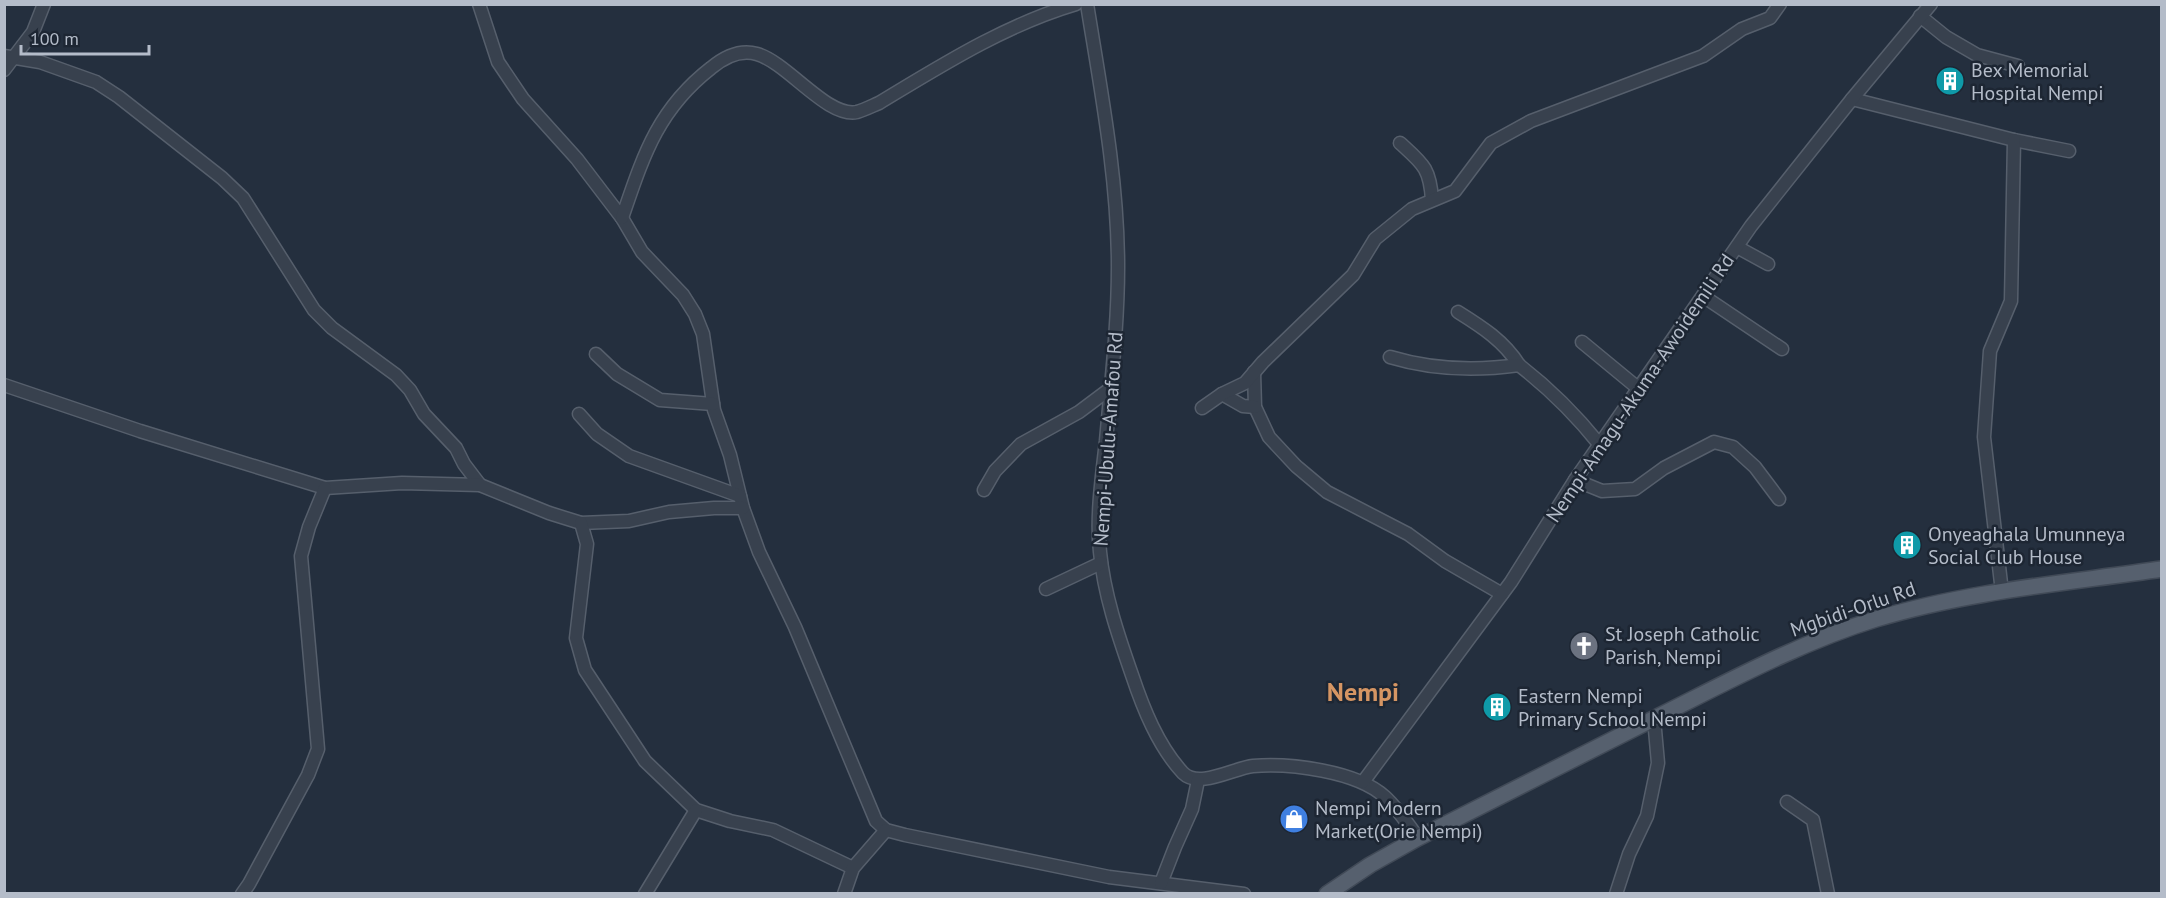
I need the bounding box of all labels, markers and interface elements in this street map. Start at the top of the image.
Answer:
scale bar [21,18,148,56]
text: 100 m [30,27,79,50]
place label: Bex Memorial Hospital Nempi [1971,57,2104,106]
building icon: Bex Memorial Hospital Nempi [1934,65,1966,97]
street label: Nempi-Amagu-Akuma-Awoidemili Rd [1540,249,1740,527]
street label: Nempi-Ubulu-Amafou Rd [1088,331,1128,547]
place label: Onyeaghala Umunneya Social Club House [1928,521,2125,570]
building icon: Onyeaghala Umunneya Social Club House [1891,529,1923,561]
street label: Mgbidi-Orlu Rd [1787,575,1919,643]
place label: St Joseph Catholic Parish, Nempi [1605,621,1760,670]
church icon: St Joseph Catholic Parish, Nempi [1568,630,1600,662]
district label: Nempi [1327,675,1399,708]
place label: Eastern Nempi Primary School Nempi [1518,683,1707,732]
building icon: Eastern Nempi Primary School Nempi [1481,691,1513,723]
place label: Nempi Modern Market(Orie Nempi) [1315,795,1482,844]
shop icon: Nempi Modern Market(Orie Nempi) [1278,803,1310,835]

